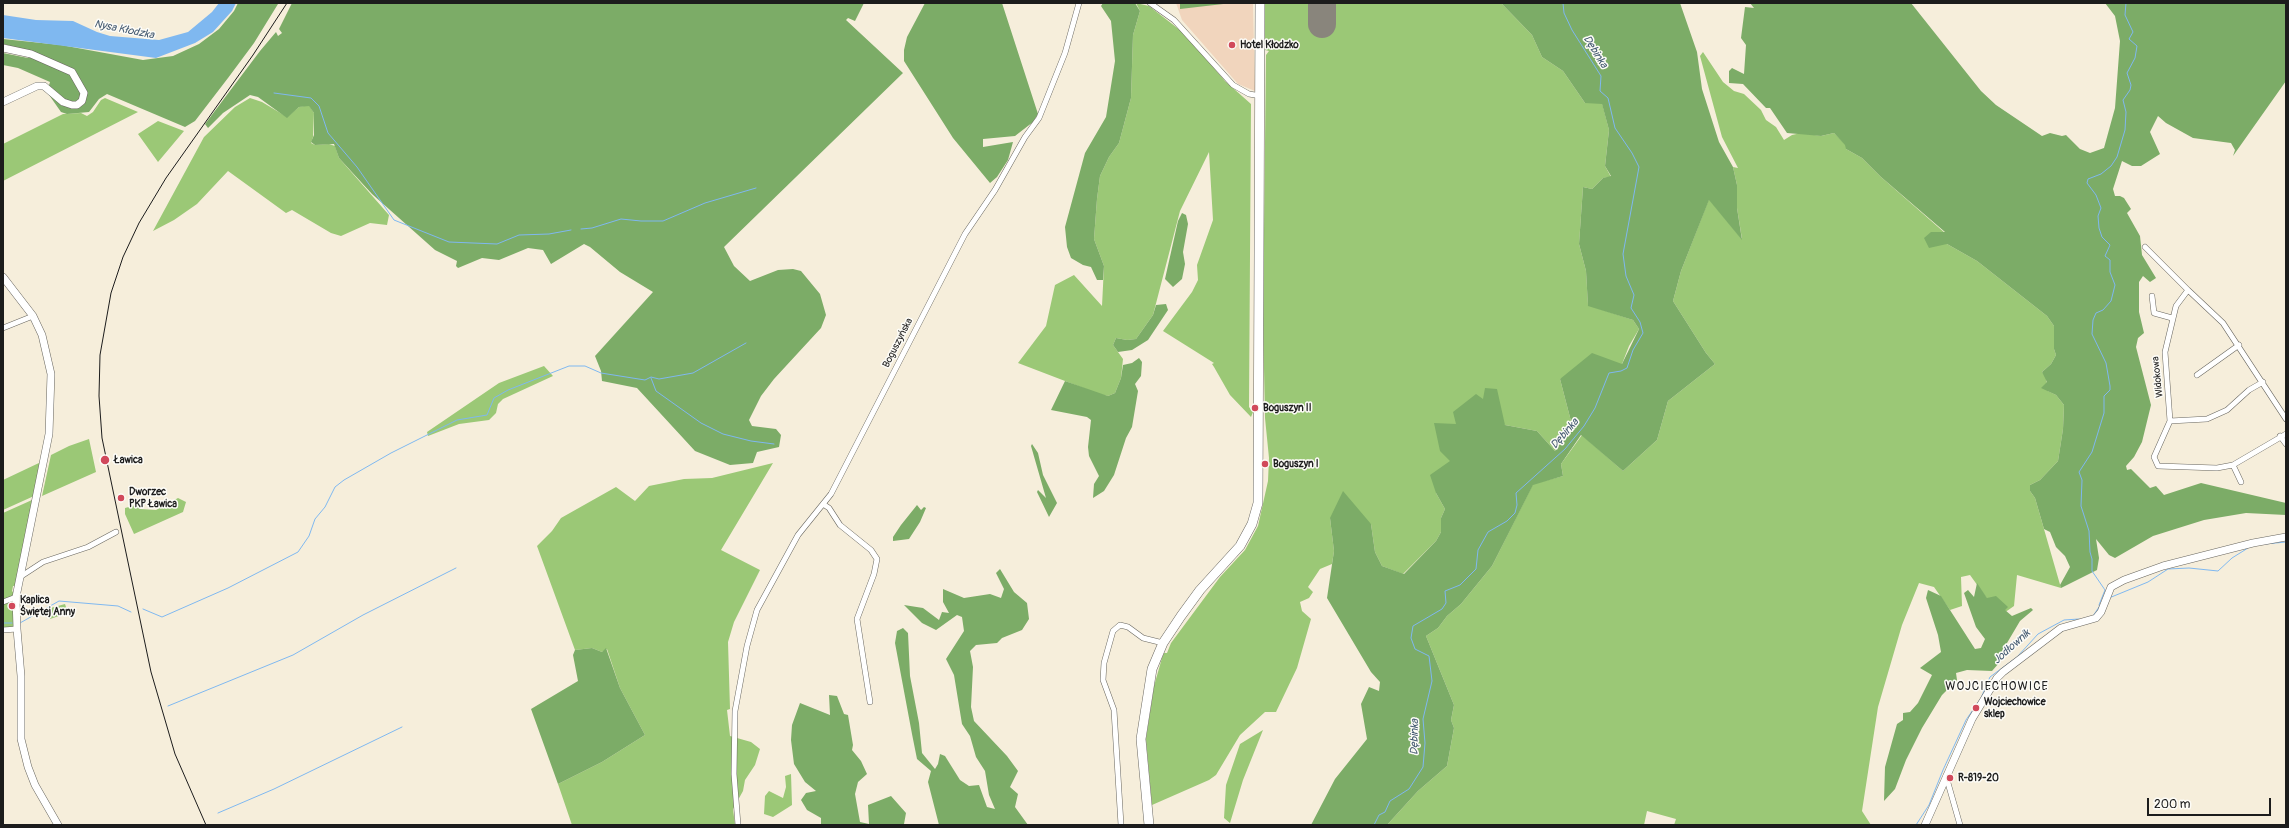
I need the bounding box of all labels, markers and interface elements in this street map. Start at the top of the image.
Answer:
water label: Nysa Kłodzka [93,18,155,42]
water label: Dębinka [1580,33,1610,71]
place label: Hotel Kłodzko [1240,39,1299,51]
marker: Hotel Kłodzko [1227,40,1237,50]
street label: Boguszyńska [880,316,916,370]
street label: Widokowa [2150,356,2166,398]
place label: Boguszyn II [1263,402,1312,414]
marker: Boguszyn II [1250,403,1260,413]
water label: Dębinka [1548,416,1582,452]
marker: Ławica [99,454,111,466]
place label: Ławica [114,454,143,466]
place label: Boguszyn I [1273,458,1319,470]
marker: Boguszyn I [1260,459,1270,469]
place label: Dworzec PKP Ławica [129,486,177,510]
marker: Dworzec PKP Ławica [116,493,126,503]
place label: Kaplica Świętej Anny [20,594,75,618]
marker: Kaplica Świętej Anny [7,601,17,611]
water label: Jodłownik [1991,627,2033,667]
district label: WOJCIECHOWICE [1945,680,2049,694]
place label: Wojciechowice sklep [1984,696,2046,720]
marker: Wojciechowice sklep [1971,703,1981,713]
water label: Dębinka [1408,719,1422,755]
place label: R-819-20 [1958,772,1999,784]
marker: R-819-20 [1945,773,1955,783]
scale bar [2149,790,2273,816]
text: 200 m [2154,797,2190,812]

